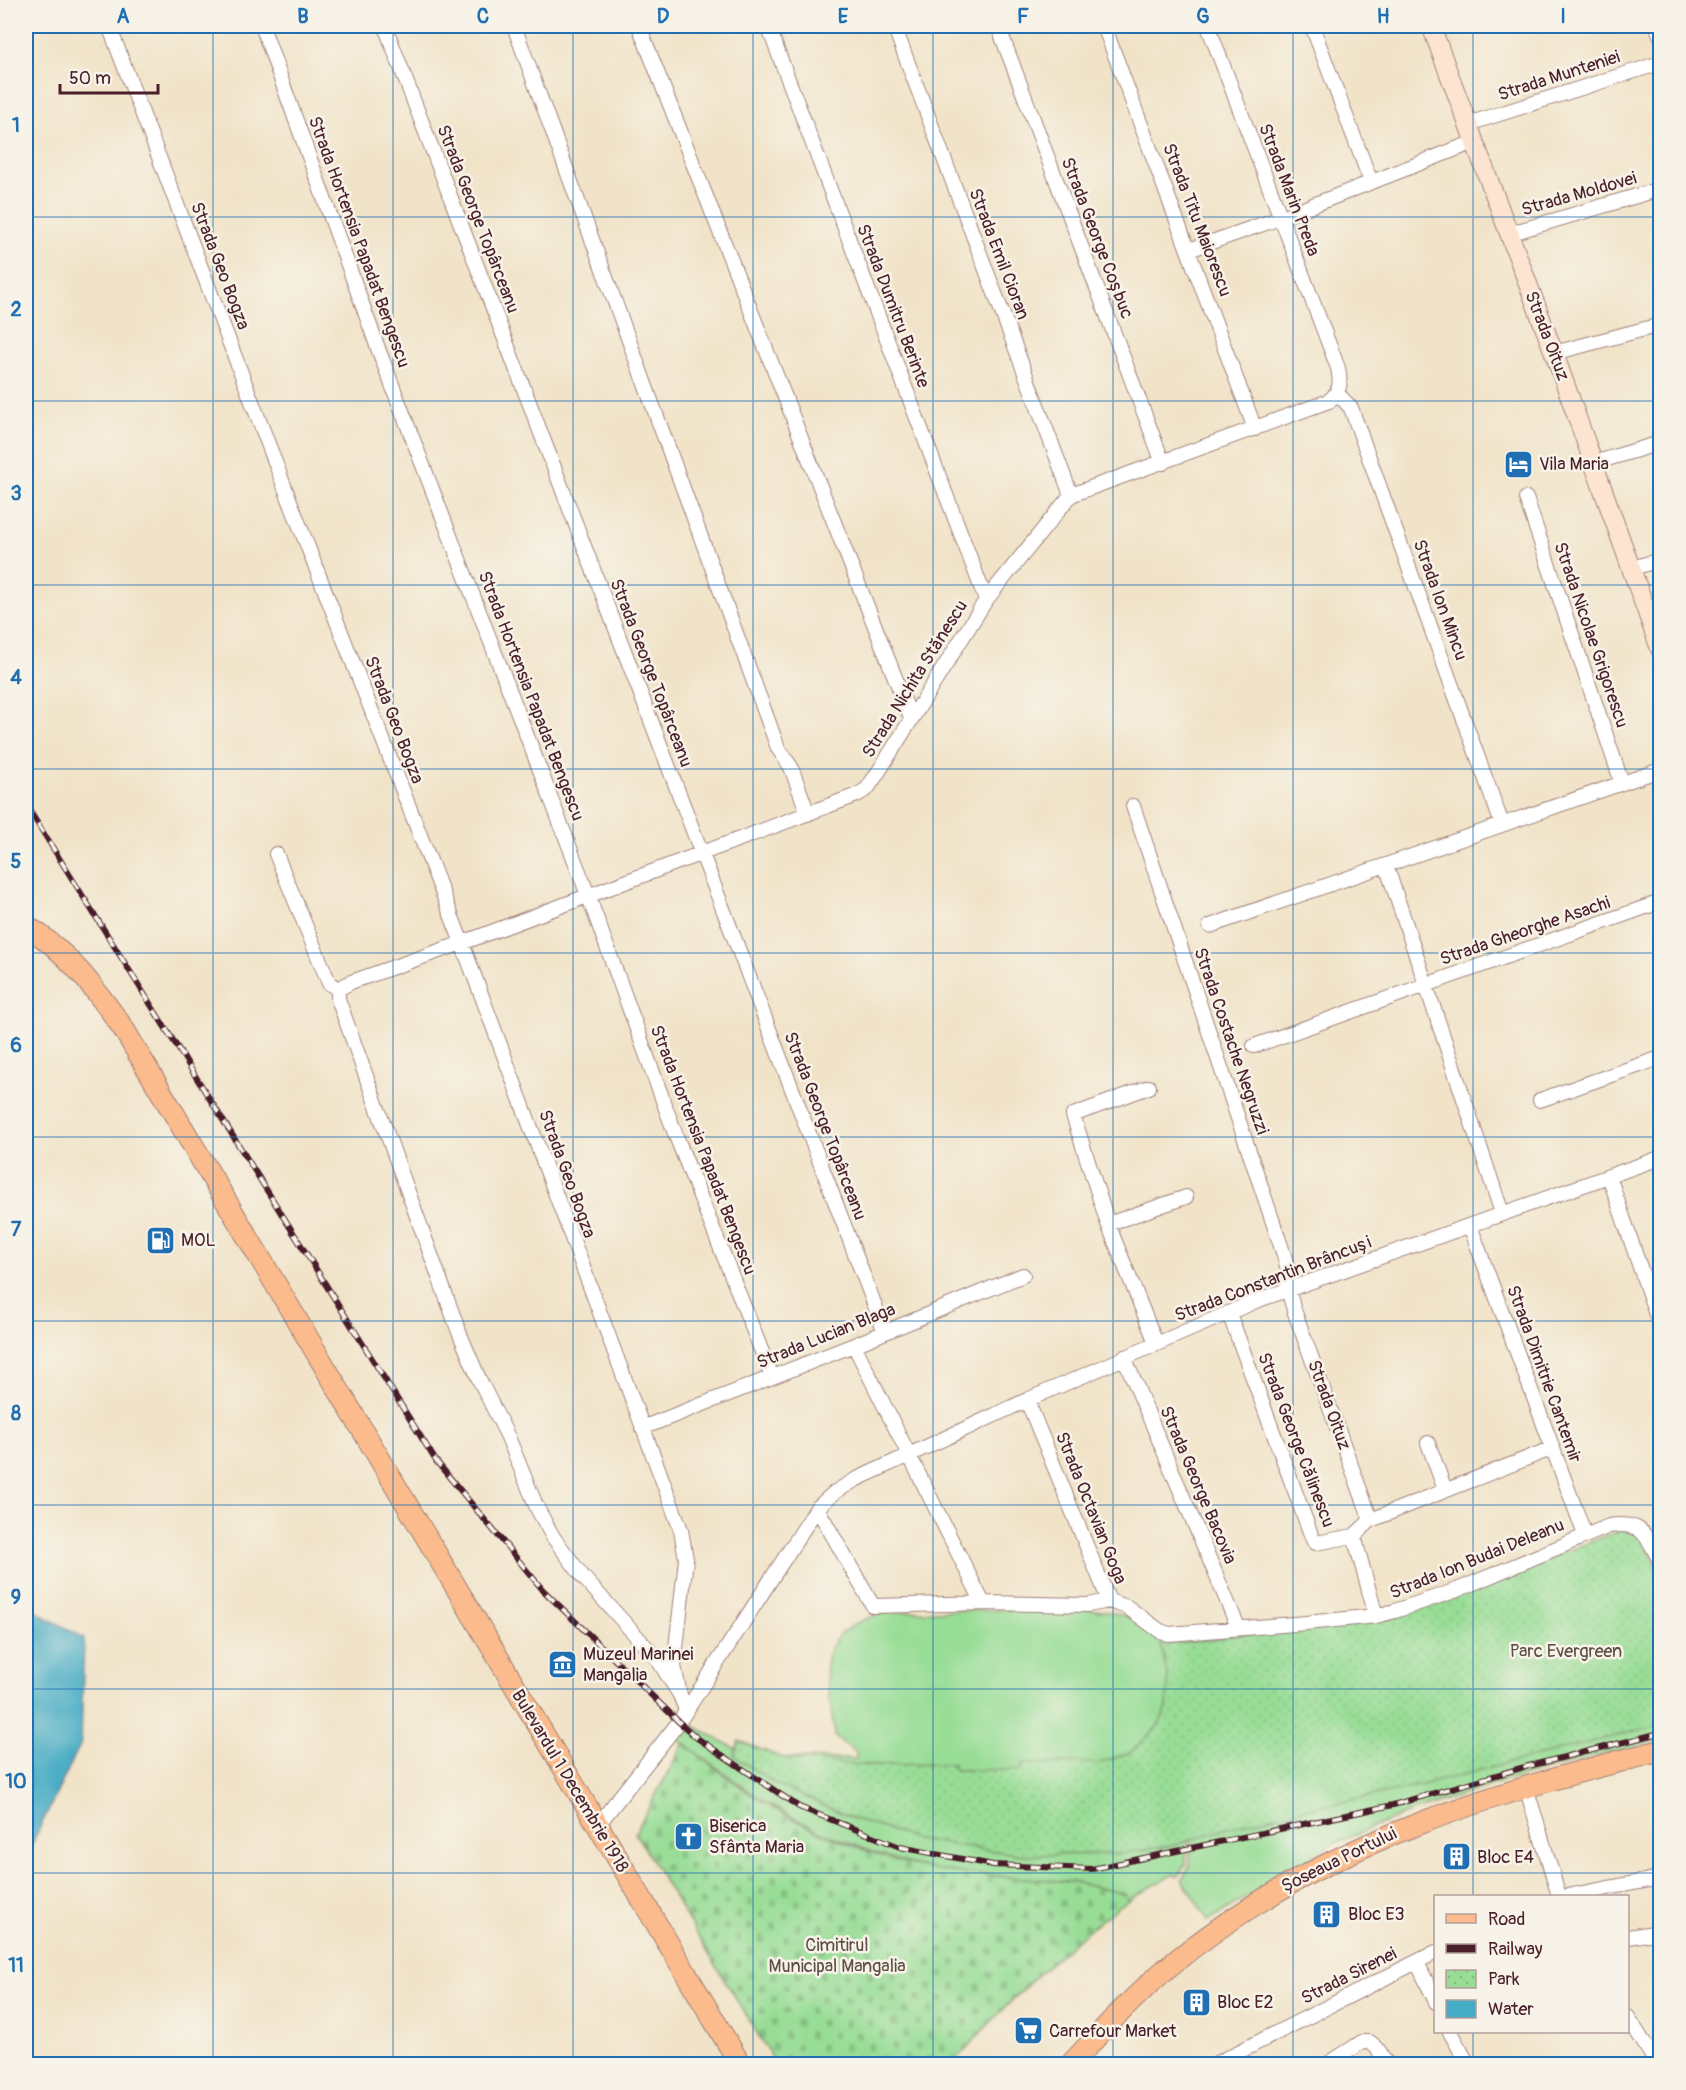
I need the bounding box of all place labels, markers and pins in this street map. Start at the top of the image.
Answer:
hotel icon: Vila Maria [1502,448,1534,480]
place label: Vila Maria [1539,453,1609,476]
fuel station icon: MOL [144,1224,176,1256]
place label: MOL [181,1229,216,1252]
place label: Muzeul Marinei Mangalia [583,1643,694,1687]
museum icon: Muzeul Marinei Mangalia [546,1648,578,1680]
place label: Biserica Sfânta Maria [709,1815,804,1859]
church icon: Biserica Sfânta Maria [672,1820,704,1852]
building icon: Bloc E4 [1440,1841,1472,1873]
place label: Bloc E4 [1477,1846,1535,1869]
building icon: Bloc E3 [1311,1898,1343,1930]
place label: Bloc E3 [1348,1903,1405,1926]
building icon: Bloc E2 [1180,1986,1212,2018]
place label: Bloc E2 [1217,1991,1274,2014]
supermarket icon: Carrefour Market [1012,2015,1044,2047]
place label: Carrefour Market [1049,2020,1177,2043]

